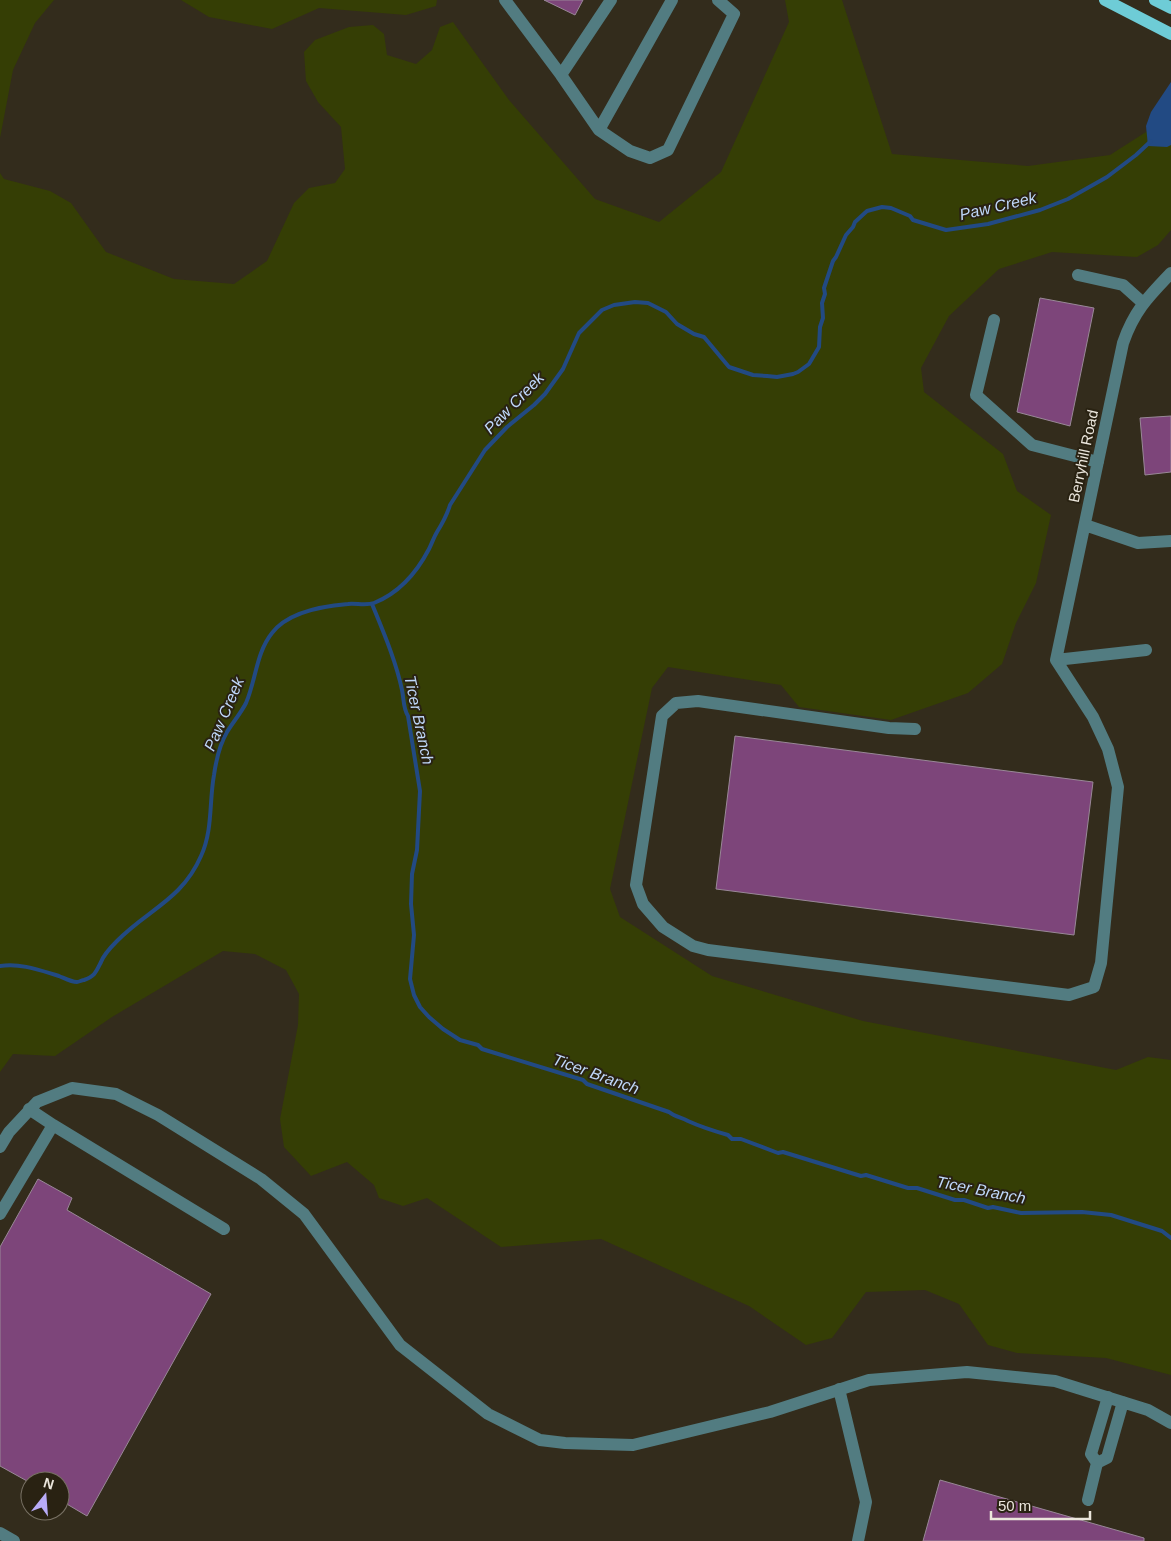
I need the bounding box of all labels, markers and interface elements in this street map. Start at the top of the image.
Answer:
water label: Paw Creek [958,189,1039,223]
water label: Paw Creek [481,368,548,437]
street label: Berryhill Road [1065,408,1101,504]
water label: Paw Creek [201,674,248,753]
water label: Ticer Branch [401,674,437,766]
water label: Ticer Branch [551,1051,642,1098]
water label: Ticer Branch [935,1173,1027,1207]
north arrow [20,1471,70,1521]
text: N [42,1474,56,1493]
scale bar [991,1488,1090,1520]
text: 50 m [998,1497,1031,1514]

